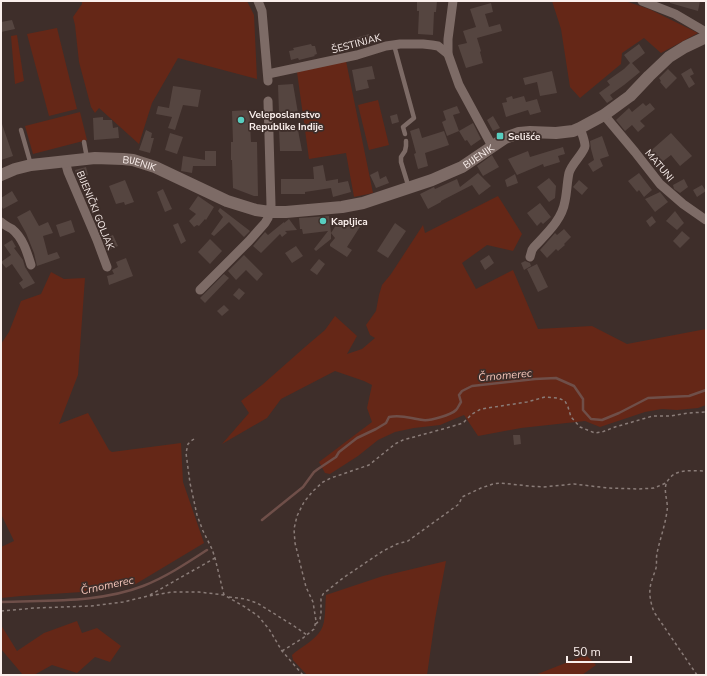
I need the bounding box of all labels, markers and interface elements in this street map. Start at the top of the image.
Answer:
street label: ŠESTINJAK [330,30,383,57]
place label: Veleposlanstvo Republike Indije [248,108,324,134]
marker: Veleposlanstvo Republike Indije [236,115,246,125]
place label: Selišće [508,130,541,144]
marker: Selišće [495,131,505,141]
street label: BIJENIK [461,141,498,172]
street label: MATUNI [642,146,677,185]
street label: BIJENIK [122,153,159,175]
street label: BIJENIČKI GOLJAK [73,169,118,253]
place label: Kapljica [331,215,368,229]
marker: Kapljica [318,216,328,226]
water label: Črnomerec [478,365,533,385]
water label: Črnomerec [79,571,136,598]
scale bar [567,638,631,664]
text: 50 m [573,644,601,660]

